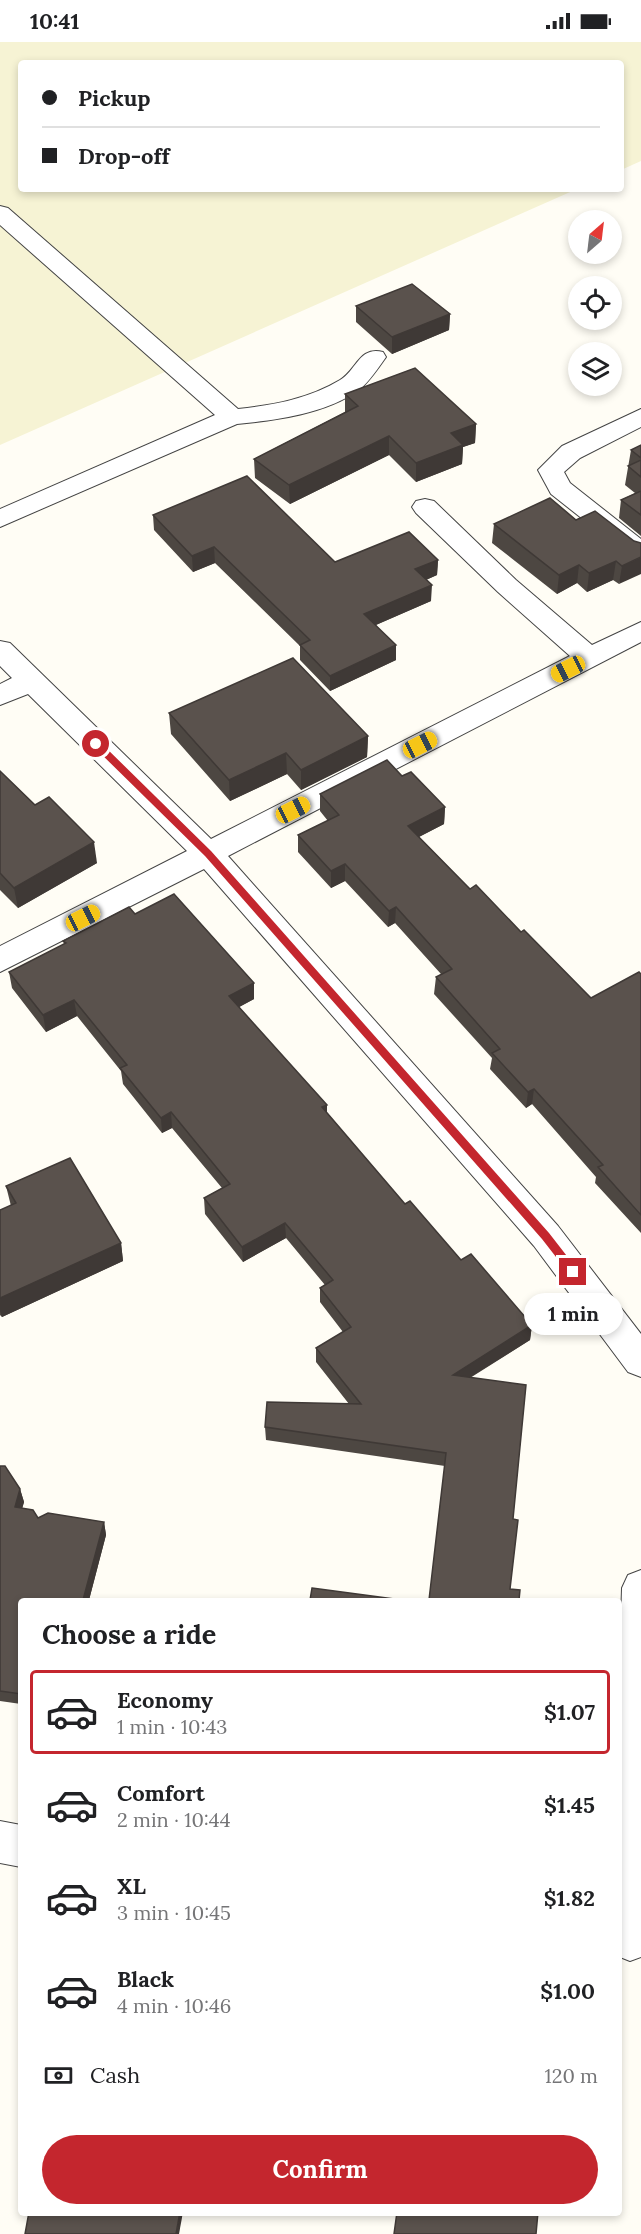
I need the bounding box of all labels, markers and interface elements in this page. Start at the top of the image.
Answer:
text: 10:41 [30,7,79,35]
text: Pickup [78,84,151,112]
text: Drop-off [78,142,170,170]
north arrow [568,210,622,264]
map controls [568,210,622,396]
button: locate [568,276,622,330]
button: layers [568,342,622,396]
car [548,653,588,685]
car [400,729,440,761]
route start [82,730,109,757]
car [273,794,313,826]
car [63,902,103,934]
route end [559,1258,586,1285]
callout: 1 min [524,1293,622,1335]
text: 1 min [548,1301,599,1326]
text: Choose a ride [42,1617,216,1651]
icon: car [45,1685,99,1739]
text: Economy [117,1686,213,1714]
text: $1.07 [544,1698,595,1726]
text: 1 min · 10:43 [117,1714,227,1739]
icon: car [45,1778,99,1832]
text: Comfort [117,1779,205,1807]
text: $1.45 [544,1791,595,1819]
text: 2 min · 10:44 [117,1807,231,1832]
icon: car [45,1871,99,1925]
text: XL [117,1872,146,1900]
text: $1.82 [544,1884,595,1912]
text: 3 min · 10:45 [117,1900,231,1925]
icon: car [45,1964,99,2018]
text: Black [117,1965,174,1993]
text: $1.00 [540,1977,595,2005]
text: 4 min · 10:46 [117,1993,231,2018]
icon: cash [42,2059,75,2092]
text: Cash [90,2061,140,2089]
text: 120 m [544,2063,598,2088]
button: Confirm [42,2135,598,2204]

